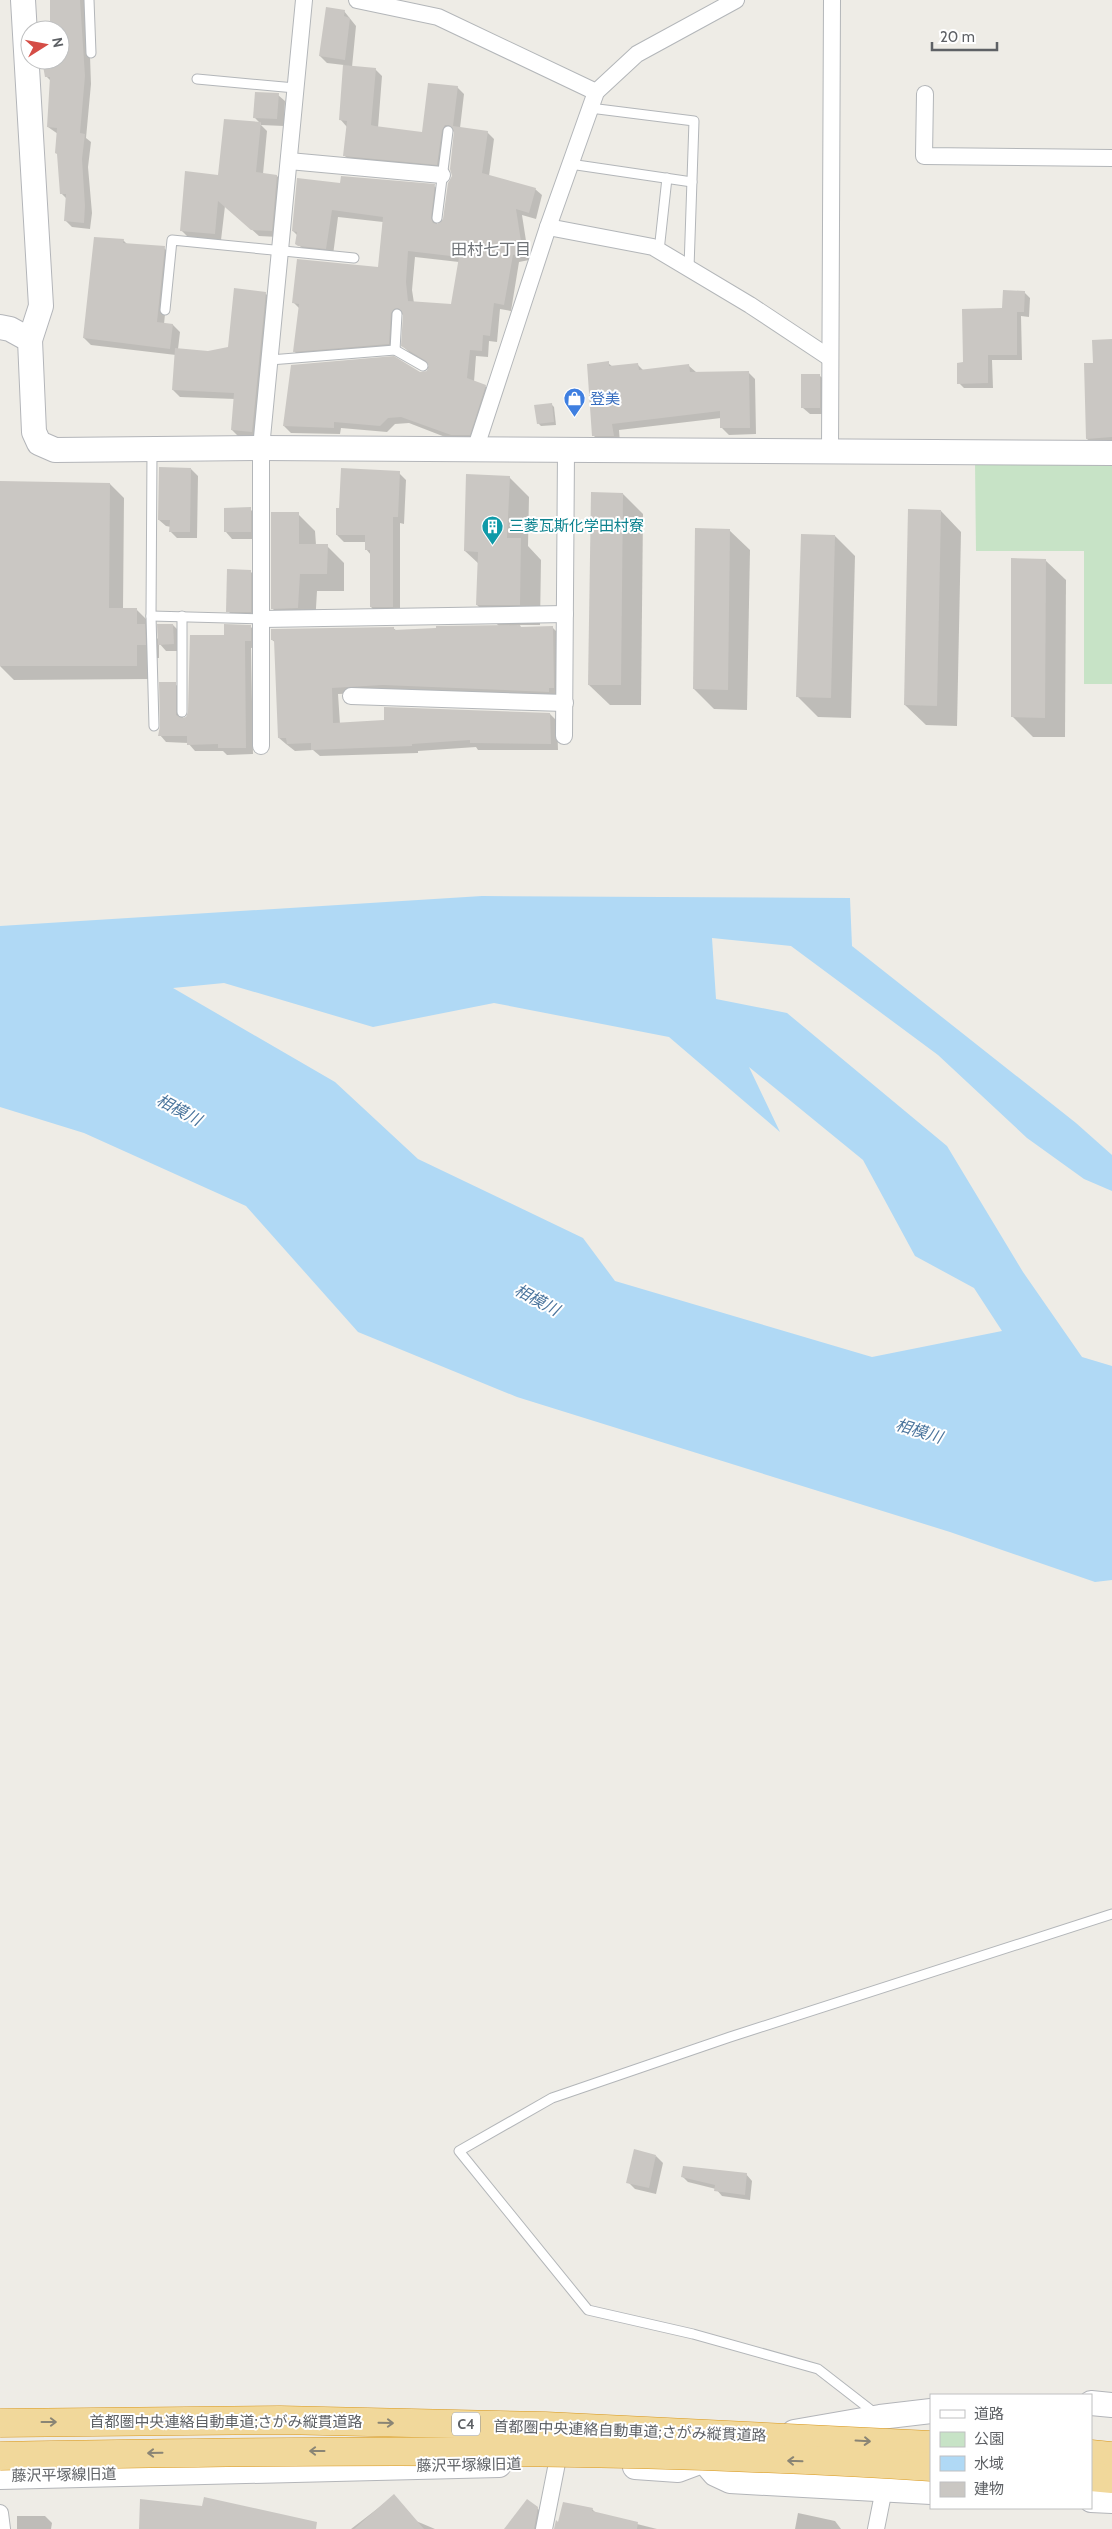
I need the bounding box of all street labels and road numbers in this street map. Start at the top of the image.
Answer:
road number: C4 [452,2412,480,2436]
street label: 首都圏中央連絡自動車道;さがみ縦貫道路 [89,2413,363,2431]
street label: 首都圏中央連絡自動車道;さがみ縦貫道路 [493,2417,767,2445]
street label: 藤沢平塚線旧道 [416,2455,522,2475]
street label: 藤沢平塚線旧道 [11,2465,117,2485]

